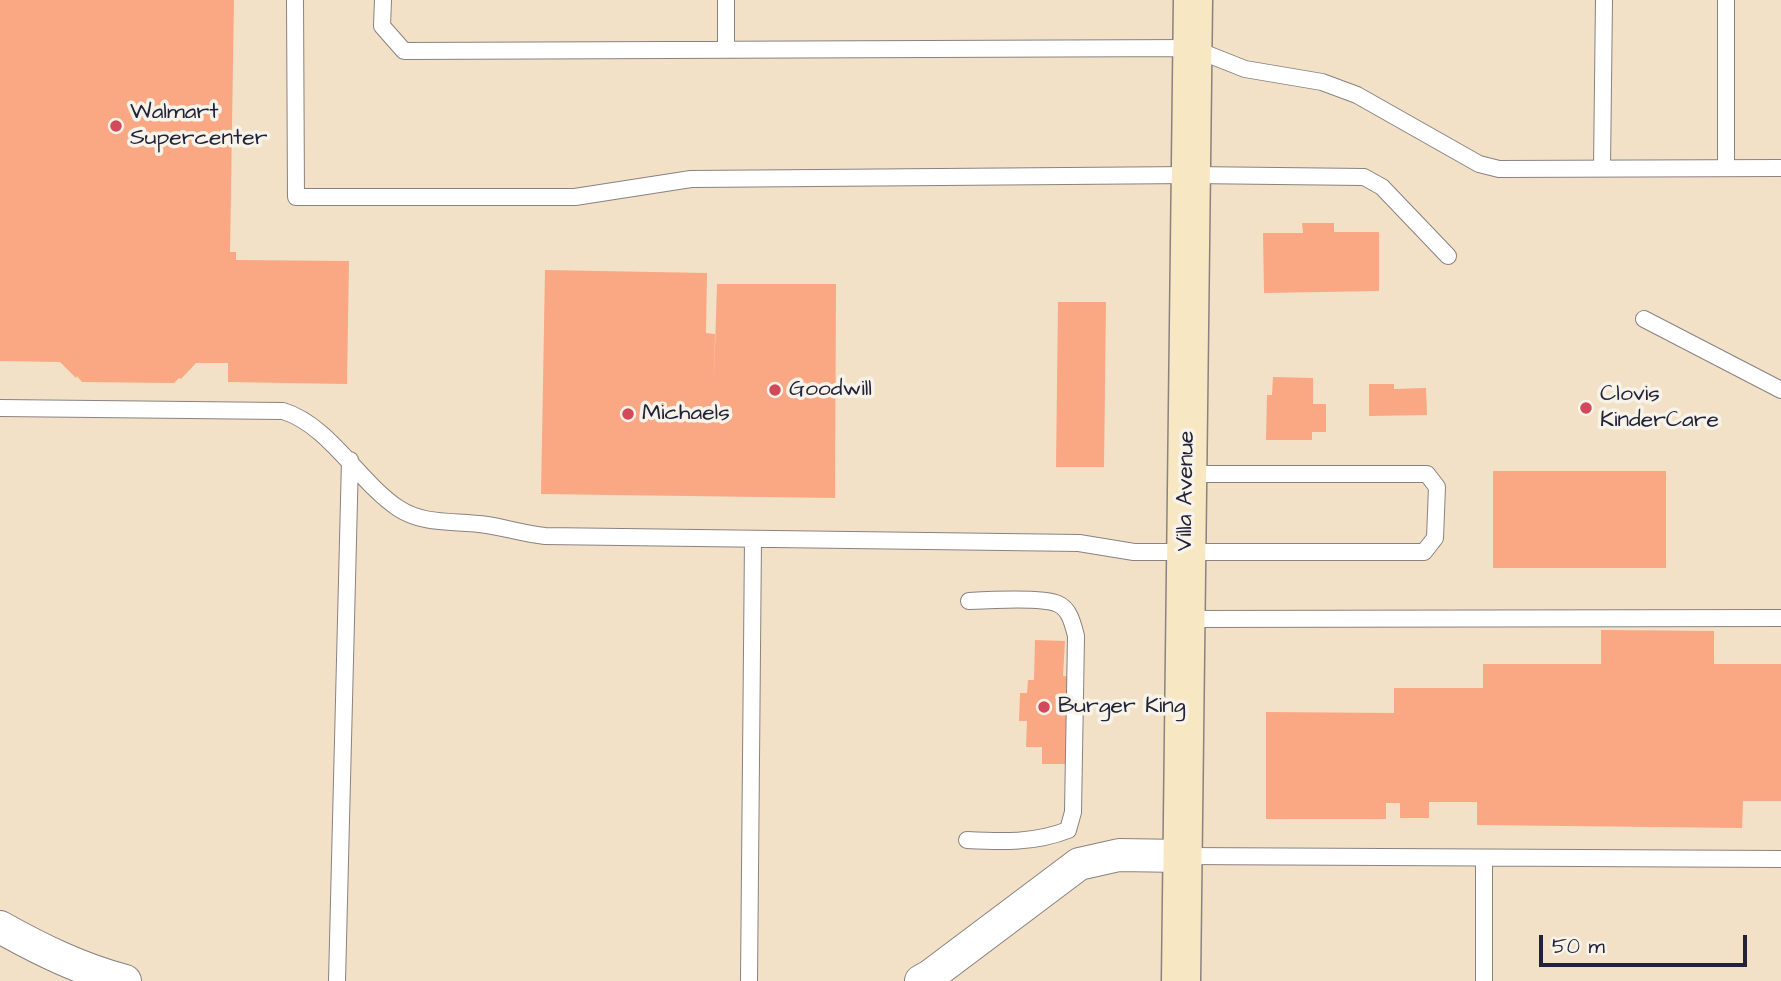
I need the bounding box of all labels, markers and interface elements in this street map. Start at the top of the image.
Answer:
place label: Walmart Supercenter [130,99,267,153]
marker: Walmart Supercenter [108,118,124,134]
place label: Goodwill [789,376,872,404]
place label: Clovis KinderCare [1600,381,1719,435]
marker: Goodwill [767,382,783,398]
place label: Michaels [642,400,730,428]
marker: Clovis KinderCare [1578,400,1594,416]
marker: Michaels [620,406,636,422]
street label: Villa Avenue [1172,430,1202,552]
place label: Burger King [1058,693,1186,721]
marker: Burger King [1036,699,1052,715]
scale bar [1543,922,1751,966]
text: 50 m [1552,932,1605,961]

